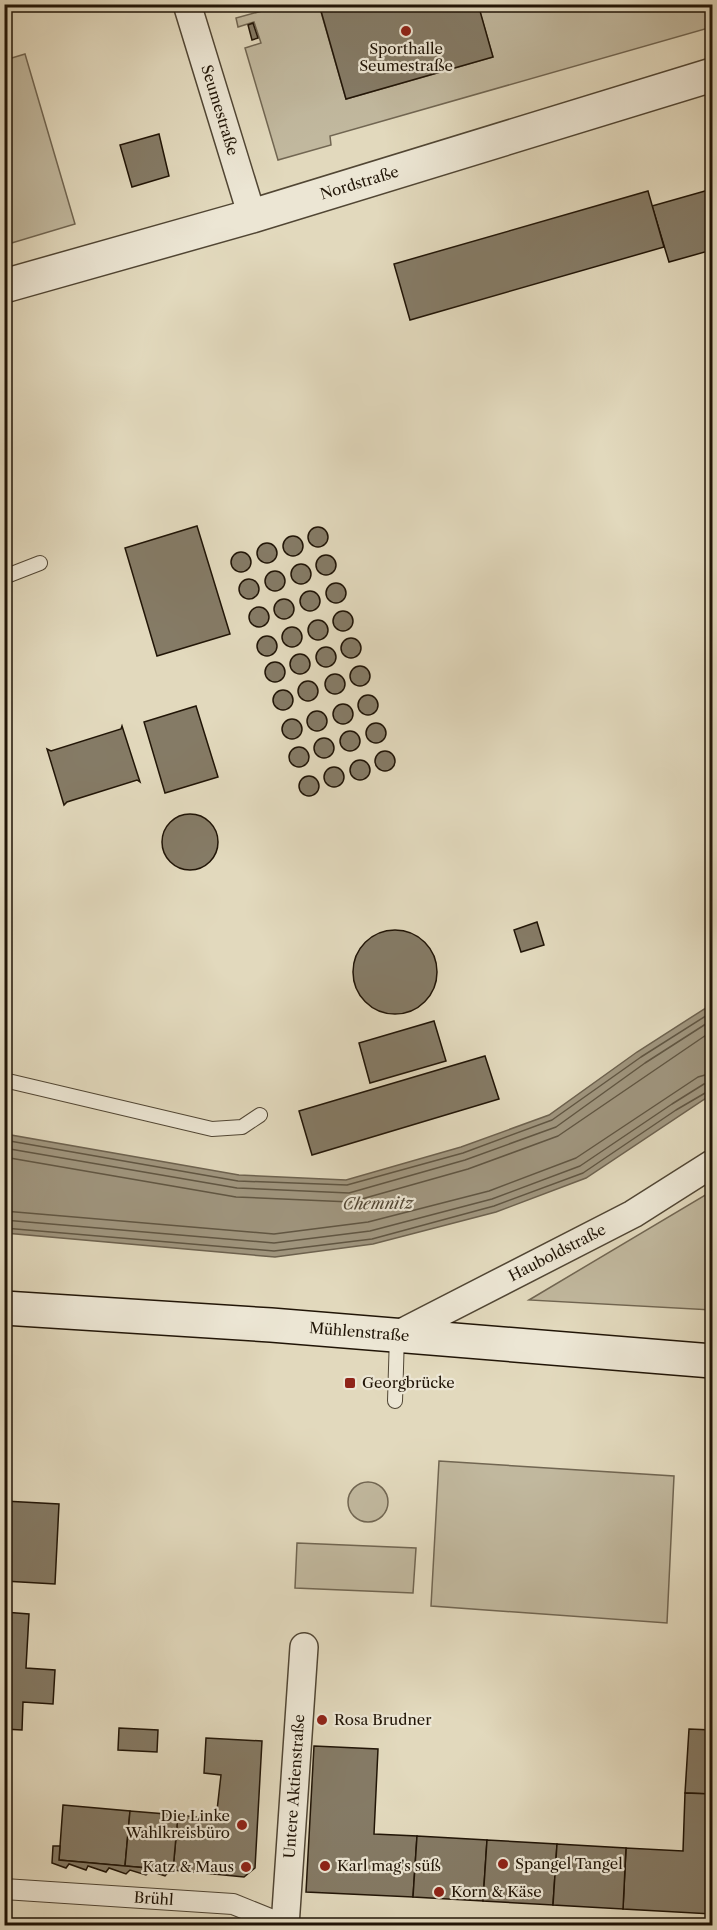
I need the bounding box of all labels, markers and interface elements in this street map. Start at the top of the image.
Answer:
marker: Sporthalle Seumestraße [399,24,413,38]
place label: Sporthalle Seumestraße [359,39,453,75]
street label: Seumestraße [197,62,243,158]
street label: Nordstraße [318,162,401,204]
water label: Chemnitz [342,1192,415,1214]
street label: Hauboldstraße [505,1220,609,1285]
street label: Mühlenstraße [308,1318,410,1345]
place label: Georgbrücke [362,1373,455,1392]
marker: Georgbrücke [343,1376,357,1390]
place label: Rosa Brudner [334,1710,432,1729]
marker: Rosa Brudner [315,1713,329,1727]
street label: Untere Aktienstraße [280,1714,308,1859]
place label: Die Linke Wahlkreisbüro [124,1806,230,1842]
marker: Die Linke Wahlkreisbüro [235,1818,249,1832]
place label: Spangel Tangel [515,1854,623,1873]
place label: Karl mag's süß [337,1856,441,1875]
place label: Katz & Maus [143,1857,234,1876]
marker: Spangel Tangel [496,1857,510,1871]
marker: Karl mag's süß [318,1859,332,1873]
marker: Katz & Maus [239,1860,253,1874]
place label: Korn & Käse [451,1882,542,1901]
marker: Korn & Käse [432,1885,446,1899]
street label: Brühl [133,1888,175,1909]

